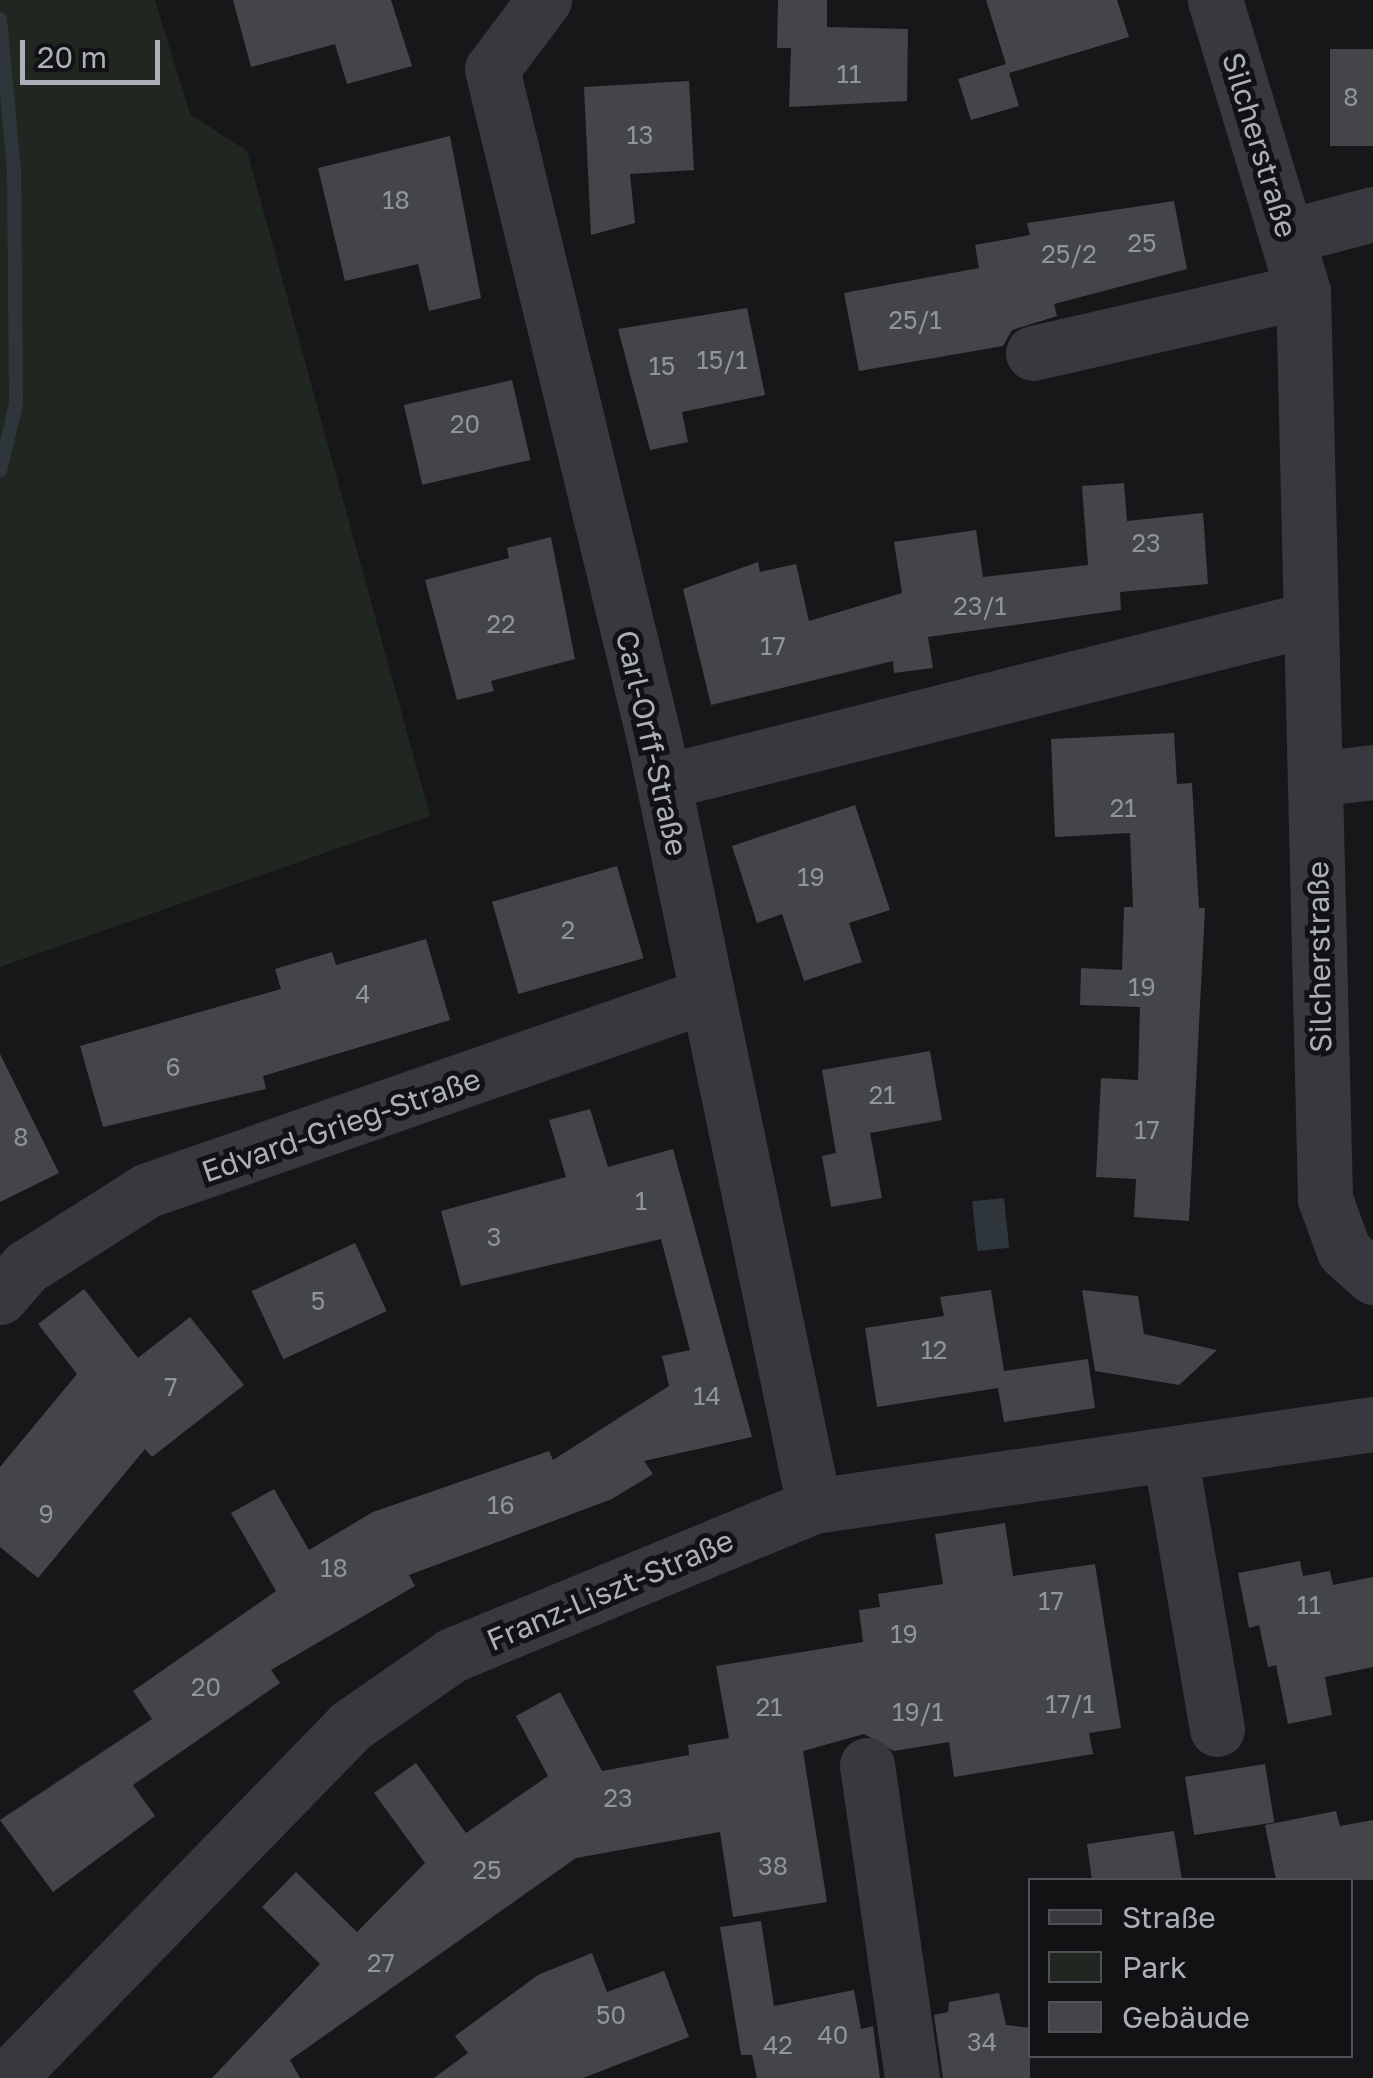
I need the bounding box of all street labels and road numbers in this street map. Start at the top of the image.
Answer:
street label: Silcherstraße [1215,48,1305,242]
street label: Carl-Orff-Straße [609,627,695,859]
street label: Silcherstraße [1299,861,1339,1053]
street label: Edvard-Grieg-Straße [197,1060,485,1190]
street label: Franz-Liszt-Straße [481,1522,739,1658]

